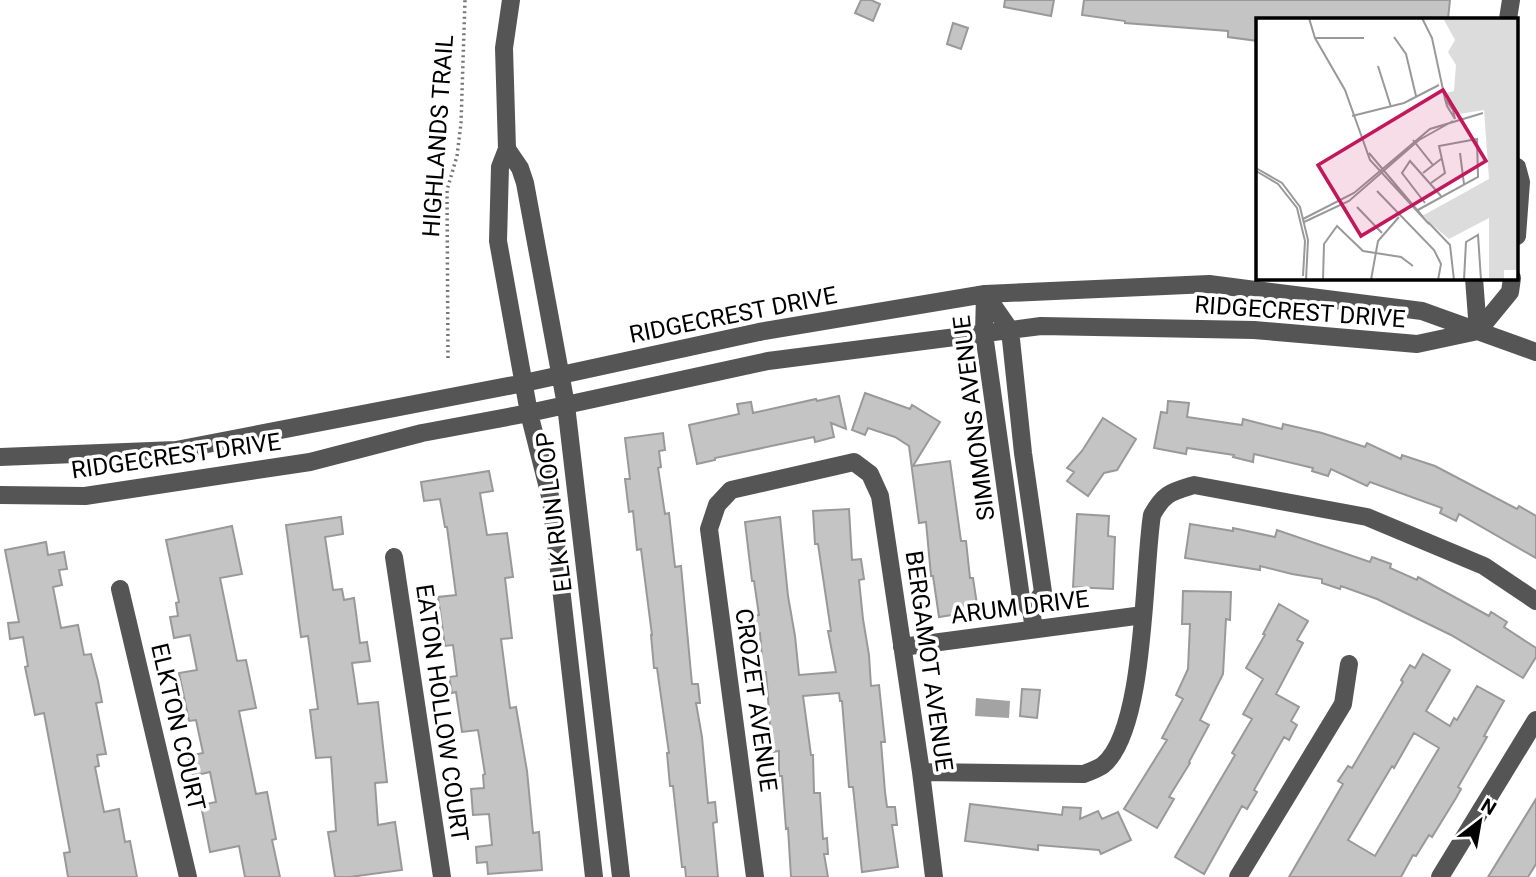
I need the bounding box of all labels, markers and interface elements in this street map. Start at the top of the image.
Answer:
inset map [1256,18,1518,280]
street label: HIGHLANDS TRAIL [417,34,459,238]
street label: RIDGECREST DRIVE [627,281,839,349]
street label: RIDGECREST DRIVE [1194,291,1406,333]
street label: SIMMONS AVENUE [948,314,1000,522]
street label: RIDGECREST DRIVE [70,427,282,485]
street label: ELK RUN LOOP [530,430,578,594]
street label: BERGAMOT AVENUE [900,549,958,773]
street label: EATON HOLLOW COURT [410,582,474,844]
street label: ARUM DRIVE [949,585,1091,629]
street label: CROZET AVENUE [729,607,783,793]
street label: ELKTON COURT [145,641,211,813]
north arrow [1445,786,1515,856]
text: N [1477,794,1500,820]

